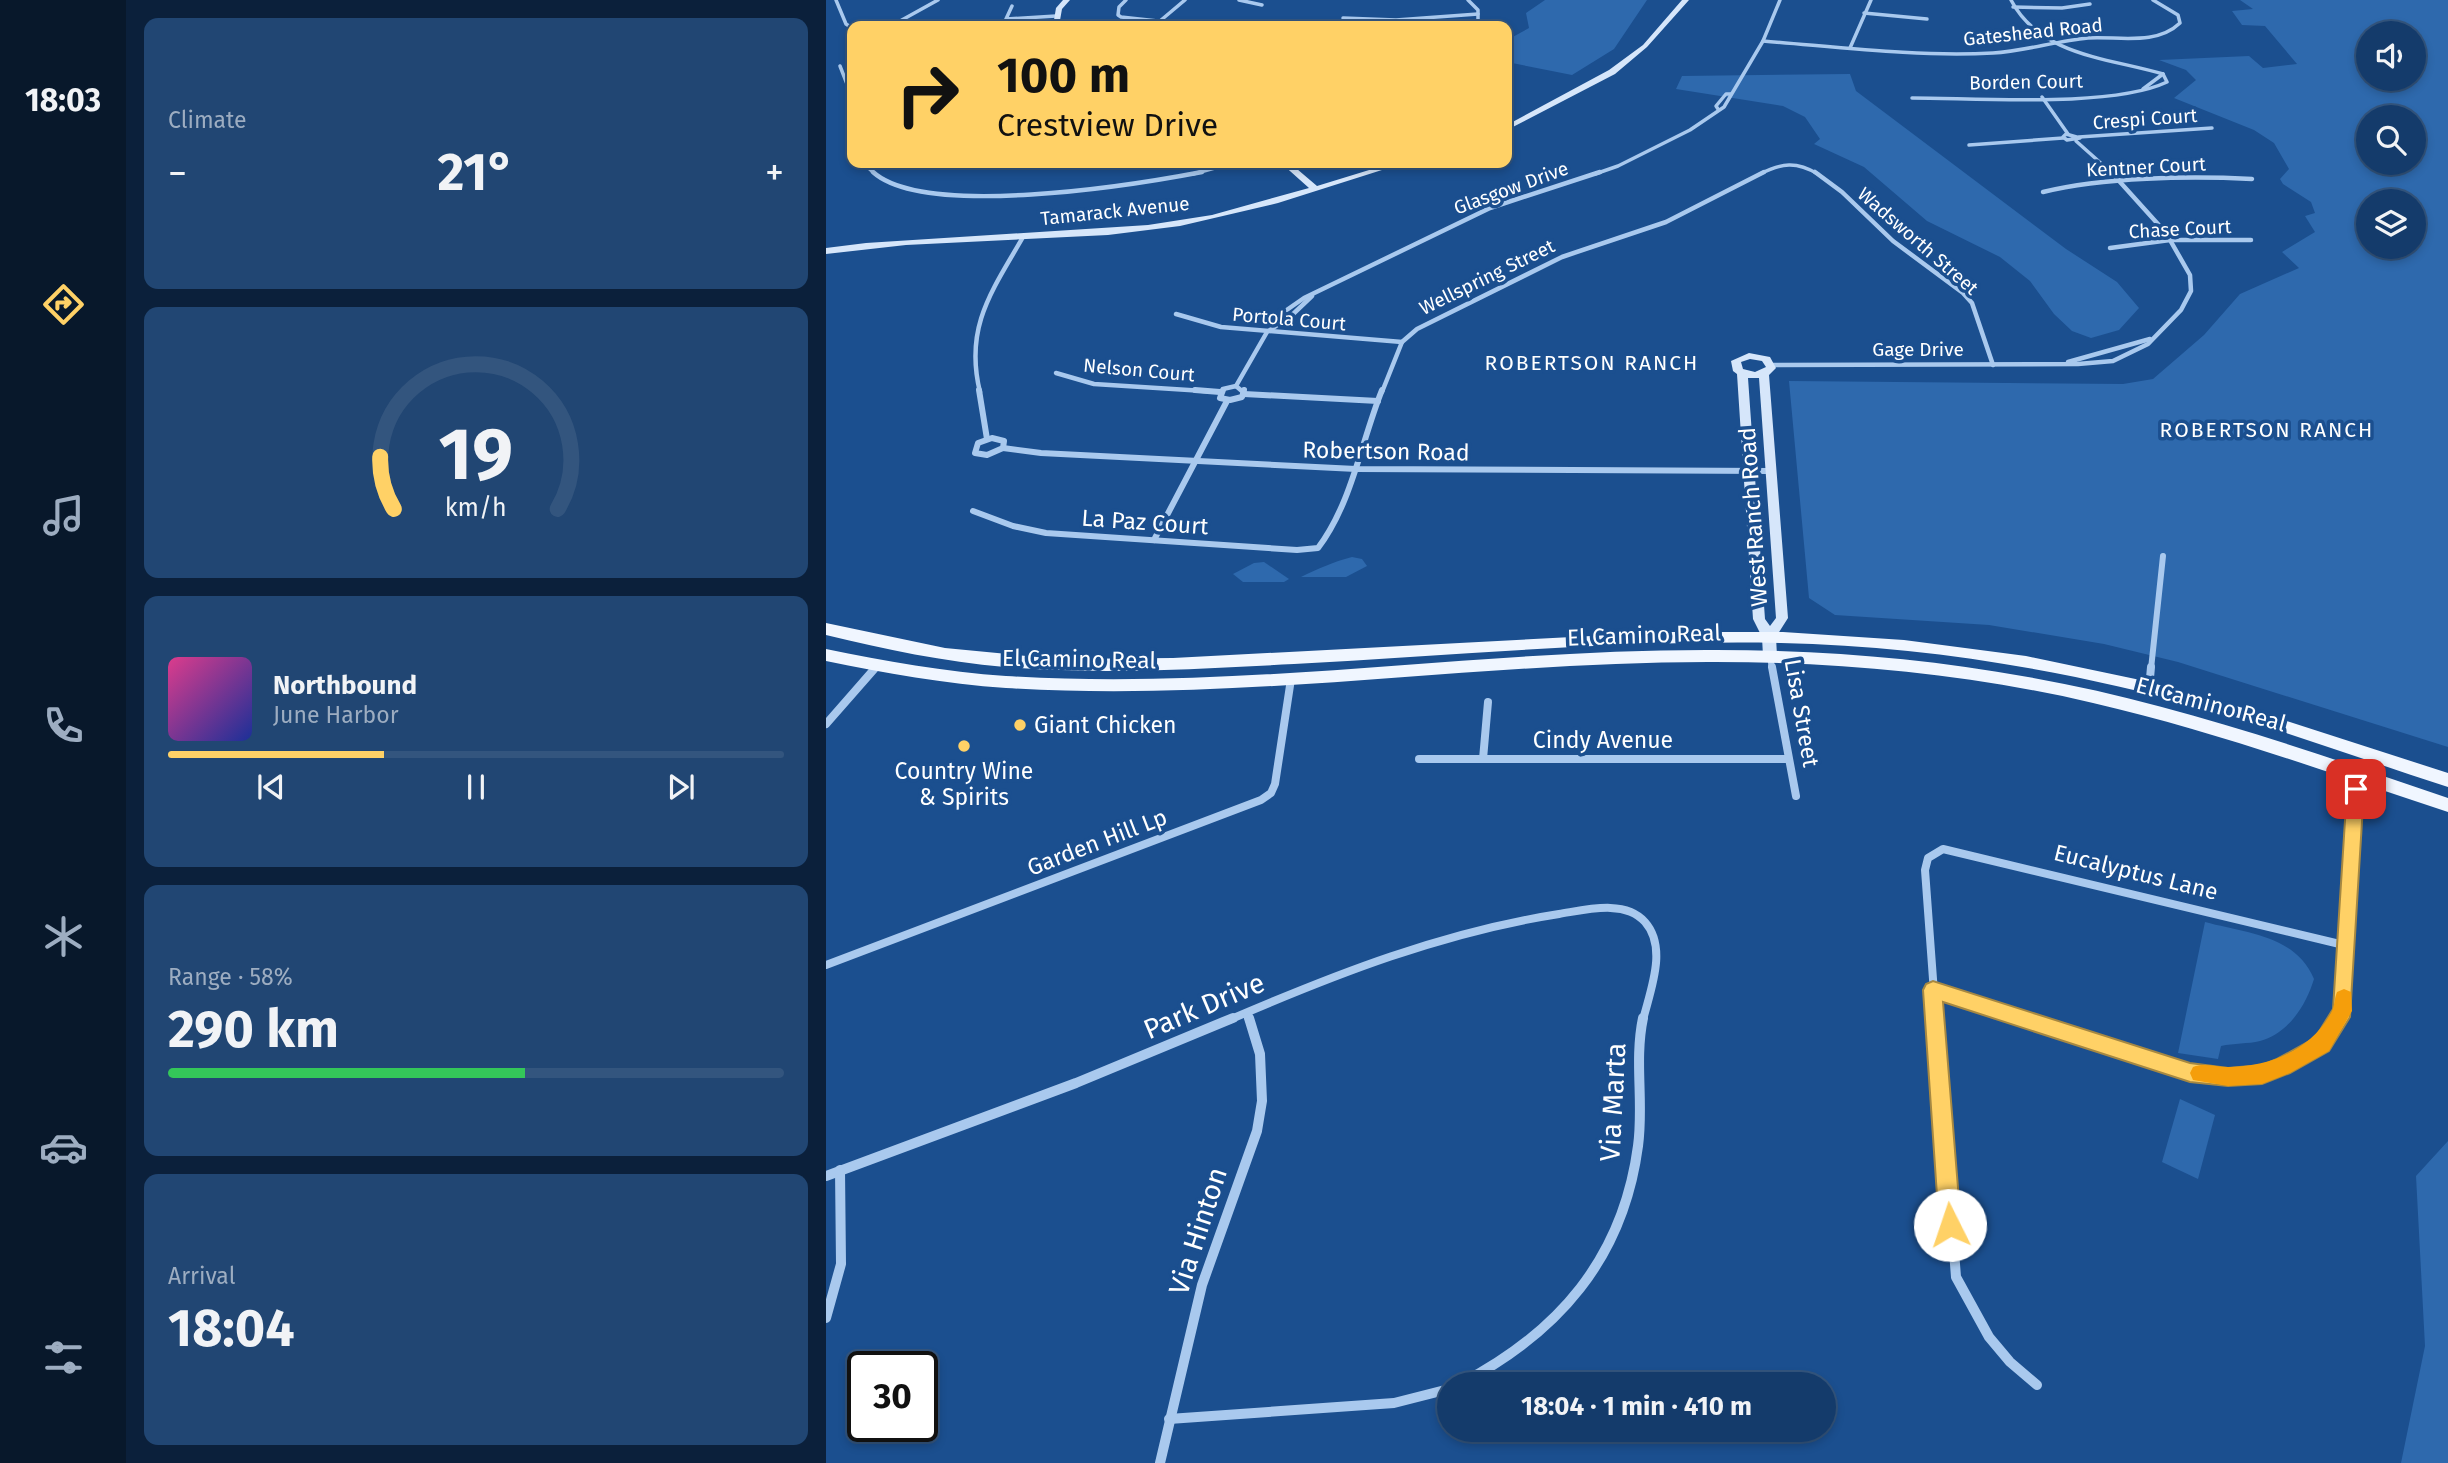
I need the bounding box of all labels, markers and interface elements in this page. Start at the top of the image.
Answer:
street label: Gateshead Road [1962,13,2104,51]
map controls [2356,21,2426,259]
button: sound [2356,21,2426,91]
text: 100 m [997,46,1130,105]
icon: right [882,49,973,140]
street label: Borden Court [1969,70,2083,94]
text: 18:03 [25,81,101,119]
street label: Crespi Court [2092,104,2198,134]
button: search [2356,105,2426,175]
text: Climate [168,106,247,134]
text: Crestview Drive [997,106,1218,144]
text: 21° [438,141,515,204]
text: − [168,150,187,196]
text: + [765,150,784,196]
street label: Kentner Court [2086,152,2207,182]
street label: Glasgow Drive [1451,157,1571,219]
street label: Wadsworth Street [1853,182,1983,300]
button: layers [2356,189,2426,259]
street label: Tamarack Avenue [1039,192,1191,230]
street label: Chase Court [2128,215,2232,243]
street label: Wellspring Street [1416,234,1558,320]
icon: directions [39,280,88,329]
street label: Portola Court [1231,303,1347,335]
street label: Gage Drive [1872,338,1964,361]
district label: ROBERTSON RANCH [1485,350,1699,376]
street label: Nelson Court [1082,354,1196,386]
text: 19 [439,411,513,498]
district label: ROBERTSON RANCH [2160,417,2374,443]
street label: West Ranch Road [1733,426,1773,608]
street label: Robertson Road [1302,436,1470,466]
icon: music [39,491,88,540]
text: km/h [445,492,507,522]
street label: La Paz Court [1081,504,1210,540]
street label: El Camino Real [1566,618,1722,652]
street label: El Camino Real [1002,644,1157,674]
street label: Lisa Street [1779,657,1825,770]
text: Northbound [273,670,417,701]
street label: El Camino Real [2133,671,2289,738]
icon: phone [39,701,88,750]
text: June Harbor [273,701,399,729]
place label: Giant Chicken [1034,711,1177,739]
marker: Giant Chicken [1012,717,1028,733]
street label: Cindy Avenue [1533,726,1673,754]
marker: Country Wine & Spirits [956,738,972,754]
place label: Country Wine & Spirits [895,757,1033,811]
pin [2326,759,2386,819]
icon: previous [252,768,290,806]
icon: pause [457,768,495,806]
icon: next [662,768,700,806]
icon: arrive [2337,770,2375,808]
street label: Garden Hill Lp [1023,802,1171,882]
street label: Eucalyptus Lane [2051,838,2221,906]
icon: climate [39,912,88,961]
text: Range · 58% [168,963,293,991]
street label: Park Drive [1139,966,1269,1046]
text: 290 km [168,998,339,1061]
street label: Via Marta [1593,1042,1633,1162]
icon: car [39,1123,88,1172]
street label: Via Hinton [1162,1163,1234,1299]
position arrow [1913,1188,1987,1262]
text: Arrival [168,1262,235,1290]
text: 18:04 [168,1297,295,1360]
icon: filters [39,1333,88,1382]
speed limit sign: 30 [847,1351,938,1442]
text: 18:04 · 1 min · 410 m [1521,1391,1752,1422]

